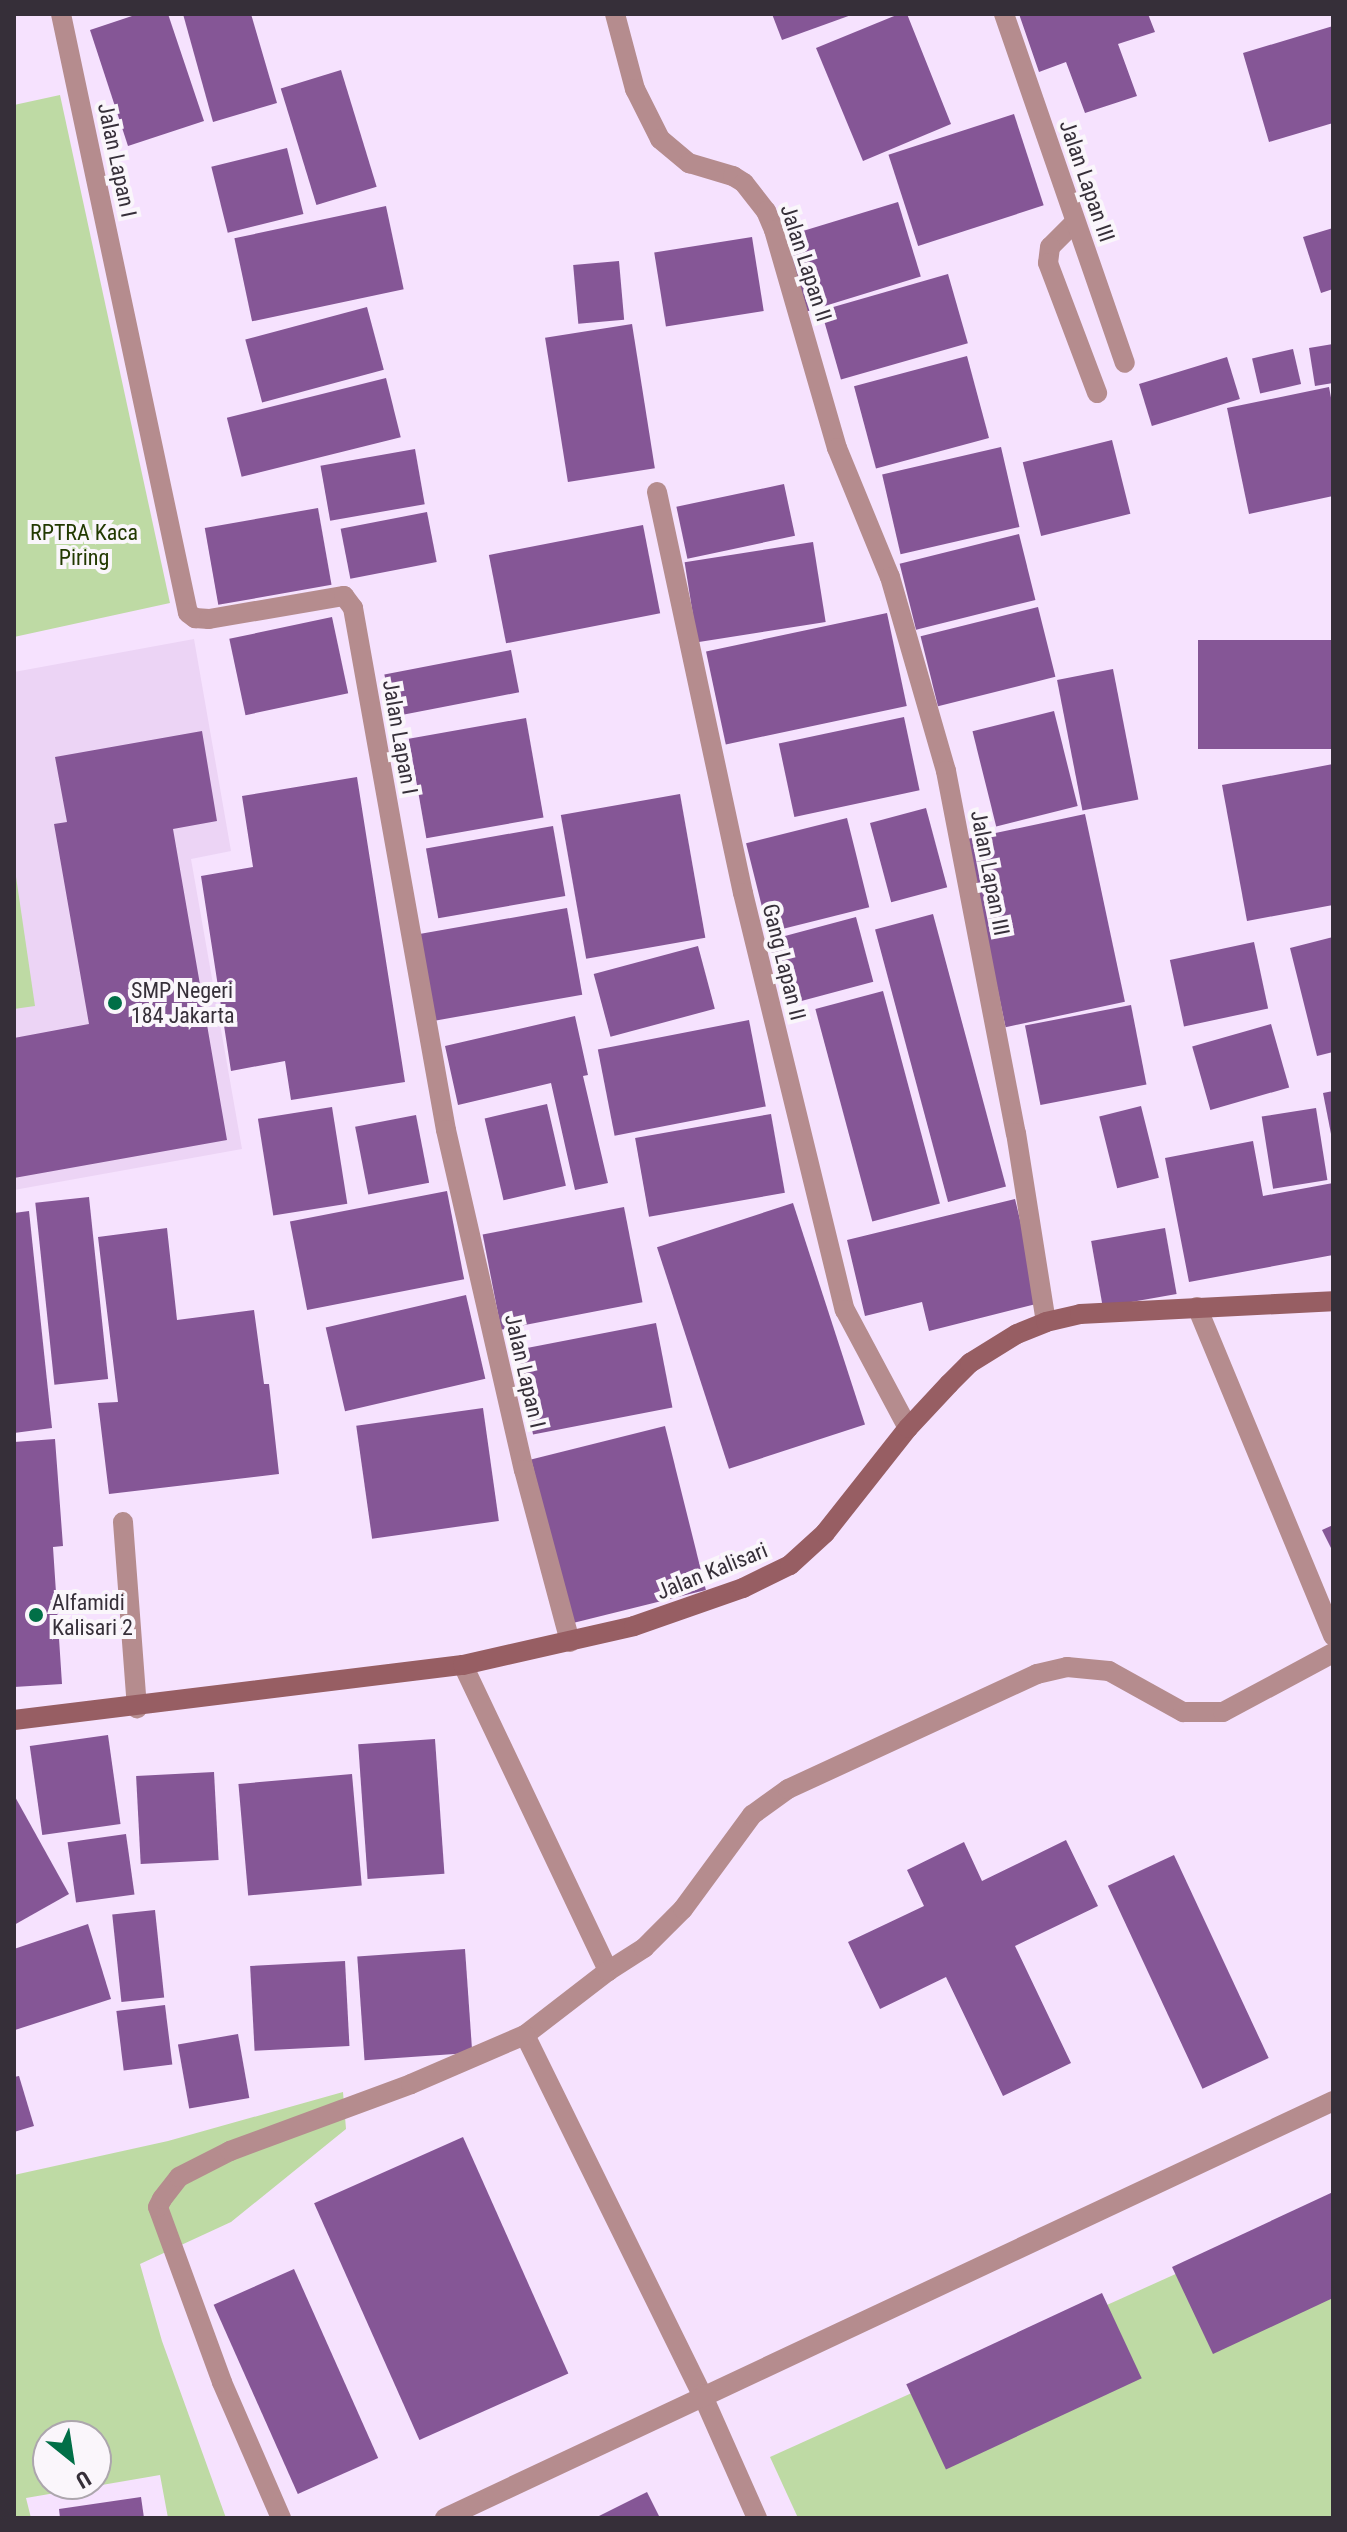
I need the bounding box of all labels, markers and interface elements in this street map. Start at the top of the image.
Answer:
street label: Jalan Lapan I [92,100,142,220]
street label: Jalan Lapan III [1054,117,1120,245]
street label: Jalan Lapan II [775,201,837,325]
park label: RPTRA Kaca Piring [30,519,138,570]
street label: Jalan Lapan I [377,678,423,796]
street label: Jalan Lapan III [965,808,1015,938]
street label: Gang Lapan II [757,901,811,1023]
place label: SMP Negeri 184 Jakarta [131,977,235,1028]
marker: SMP Negeri 184 Jakarta [106,994,124,1012]
street label: Jalan Lapan I [499,1311,551,1431]
street label: Jalan Kalisari [653,1537,771,1605]
place label: Alfamidi Kalisari 2 [52,1589,133,1640]
marker: Alfamidi Kalisari 2 [27,1606,45,1624]
north arrow [32,2420,112,2500]
text: U [72,2466,95,2493]

